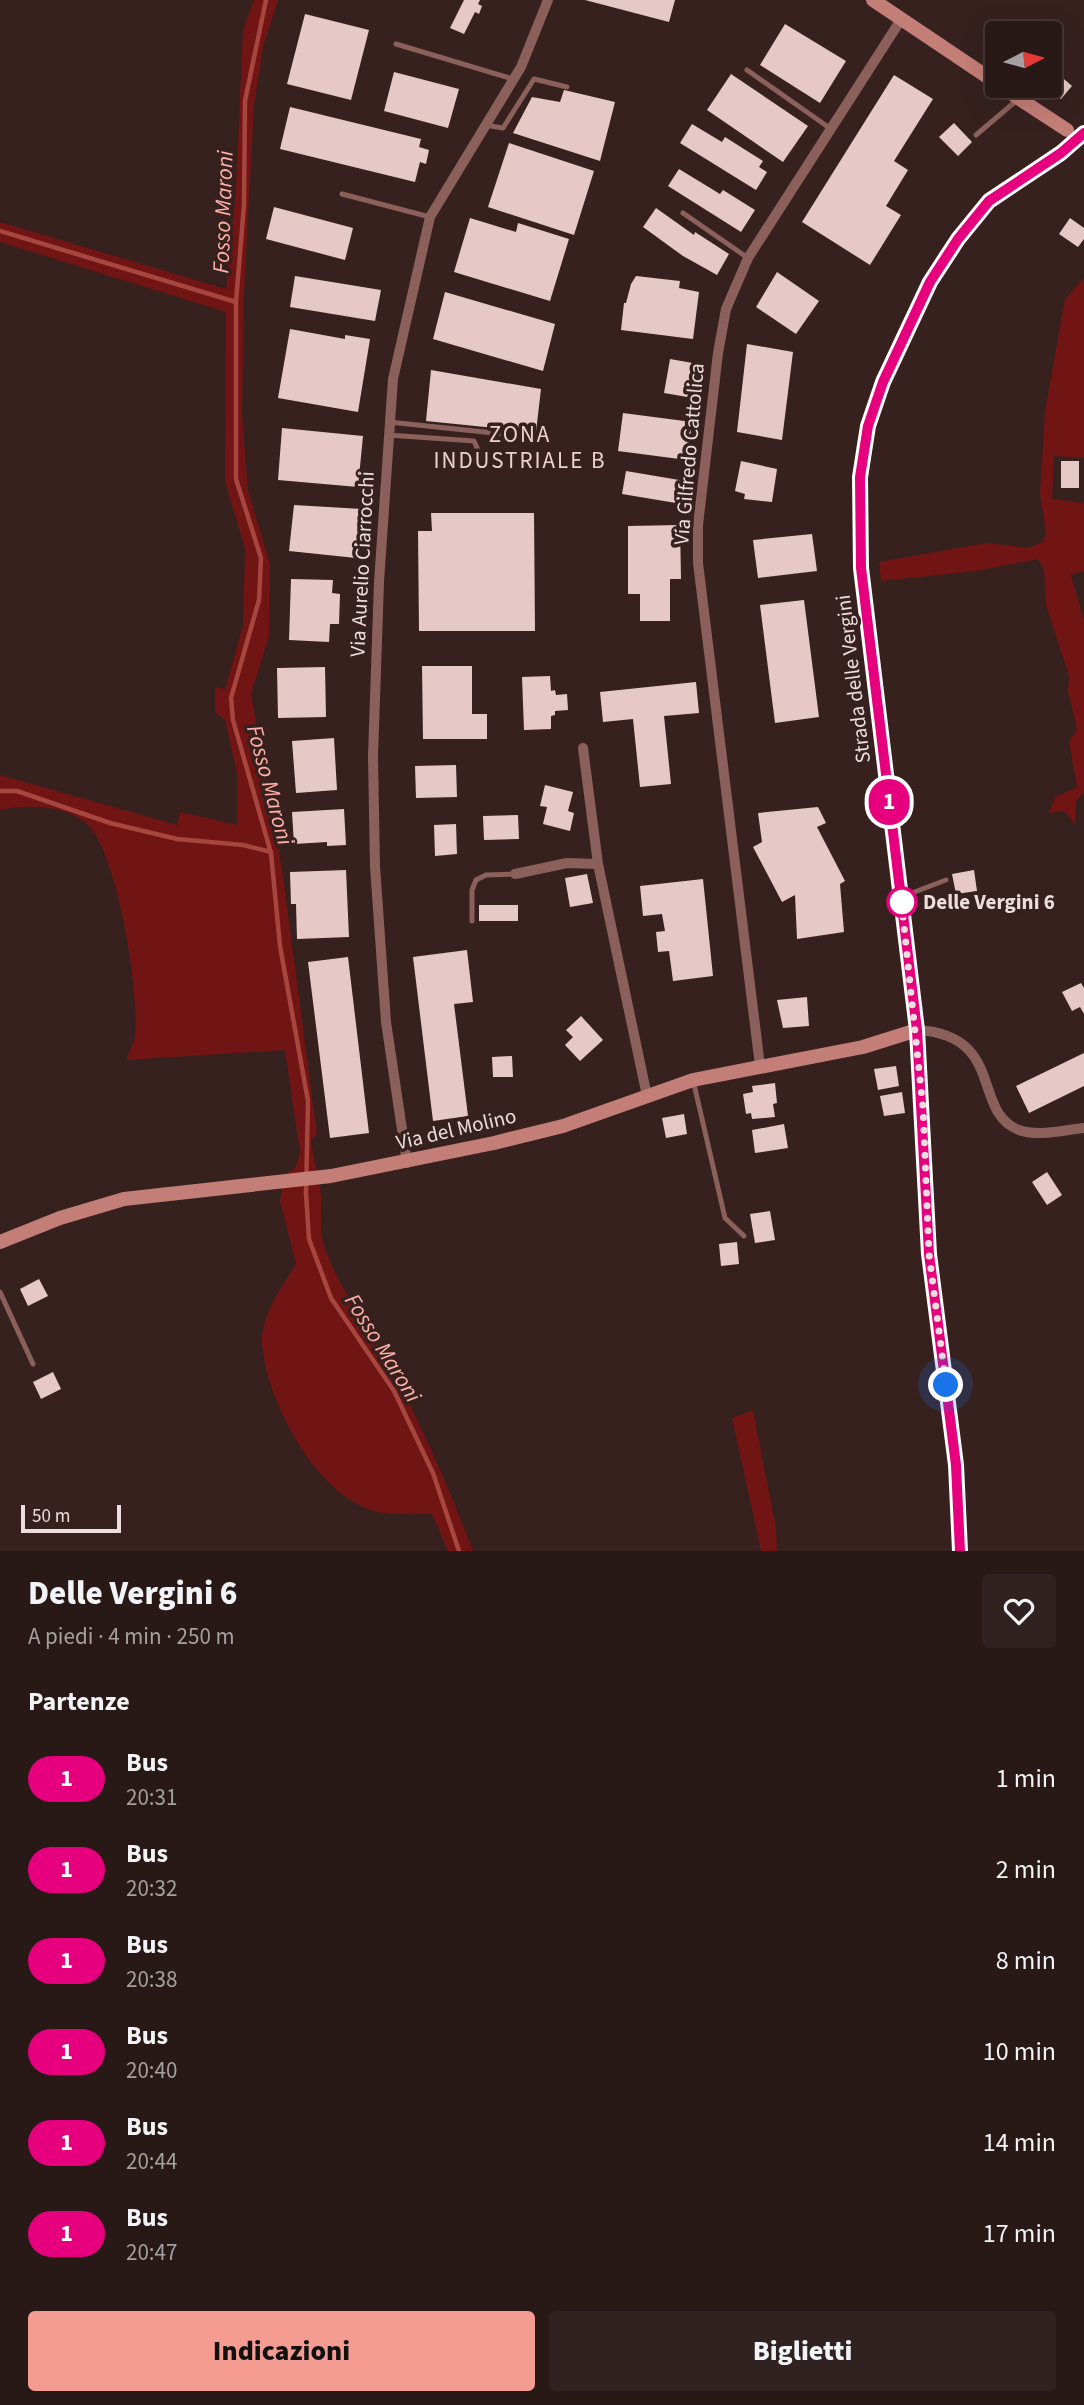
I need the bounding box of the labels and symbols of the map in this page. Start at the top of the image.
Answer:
north arrow [985,21,1062,98]
water label: Fosso Maroni [204,149,242,274]
street label: Via Gilfredo Cattolica [666,362,712,546]
district label: ZONA INDUSTRIALE B [434,418,606,477]
street label: Via Aurelio Ciarrocchi [342,470,382,658]
street label: Strada delle Vergini [828,593,878,765]
water label: Fosso Maroni [238,721,302,849]
line badge: 1 [866,779,912,825]
marker: Delle Vergini 6 [887,887,917,917]
place label: Delle Vergini 6 [923,887,1055,917]
street label: Via del Molino [393,1101,519,1157]
water label: Fosso Maroni [336,1287,430,1409]
your location [928,1367,963,1402]
scale bar [21,1502,121,1534]

